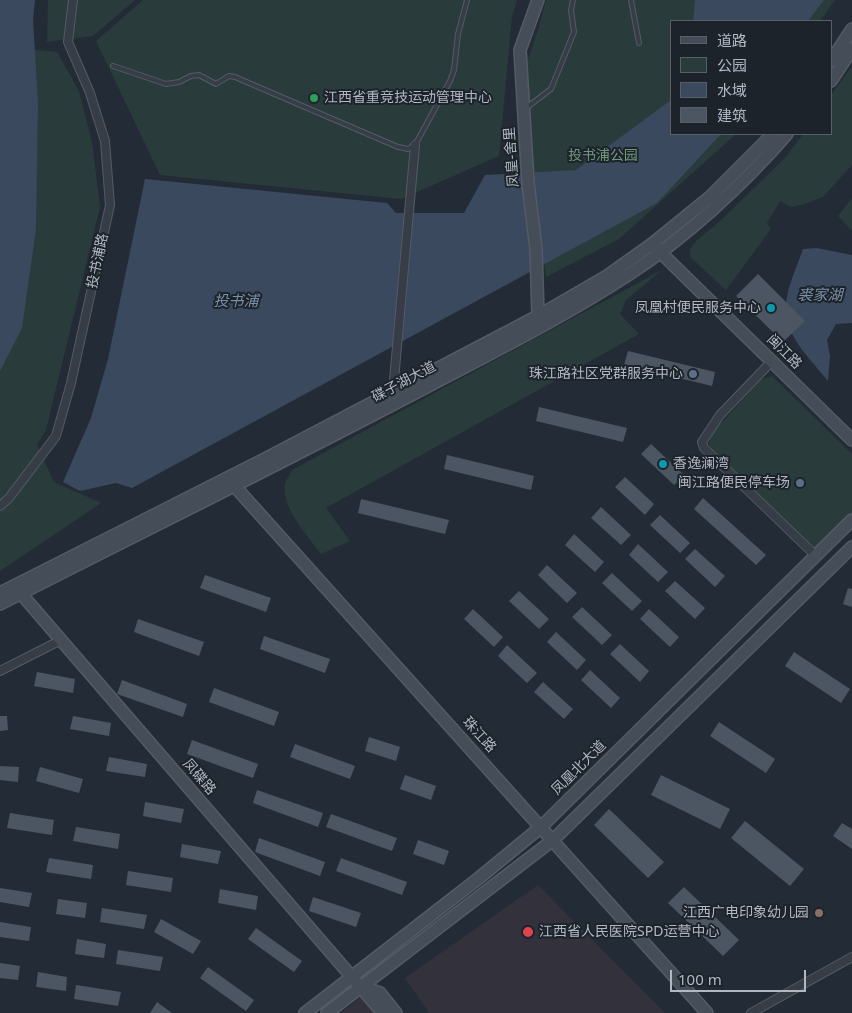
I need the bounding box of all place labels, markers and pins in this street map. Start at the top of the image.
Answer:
place label: 江西省重竞技运动管理中心 [324,90,492,106]
marker: 江西省重竞技运动管理中心 [308,92,320,104]
place label: 凤凰村便民服务中心 [635,300,761,316]
marker: 凤凰村便民服务中心 [765,302,777,314]
place label: 珠江路社区党群服务中心 [529,366,683,382]
marker: 珠江路社区党群服务中心 [687,368,699,380]
place label: 香逸澜湾 [673,456,729,472]
marker: 香逸澜湾 [657,458,669,470]
place label: 闽江路便民停车场 [678,475,790,491]
marker: 闽江路便民停车场 [794,477,806,489]
place label: 江西广电印象幼儿园 [683,905,809,921]
marker: 江西广电印象幼儿园 [813,907,825,919]
place label: 江西省人民医院SPD运营中心 [539,924,719,940]
marker: 江西省人民医院SPD运营中心 [521,925,535,939]

